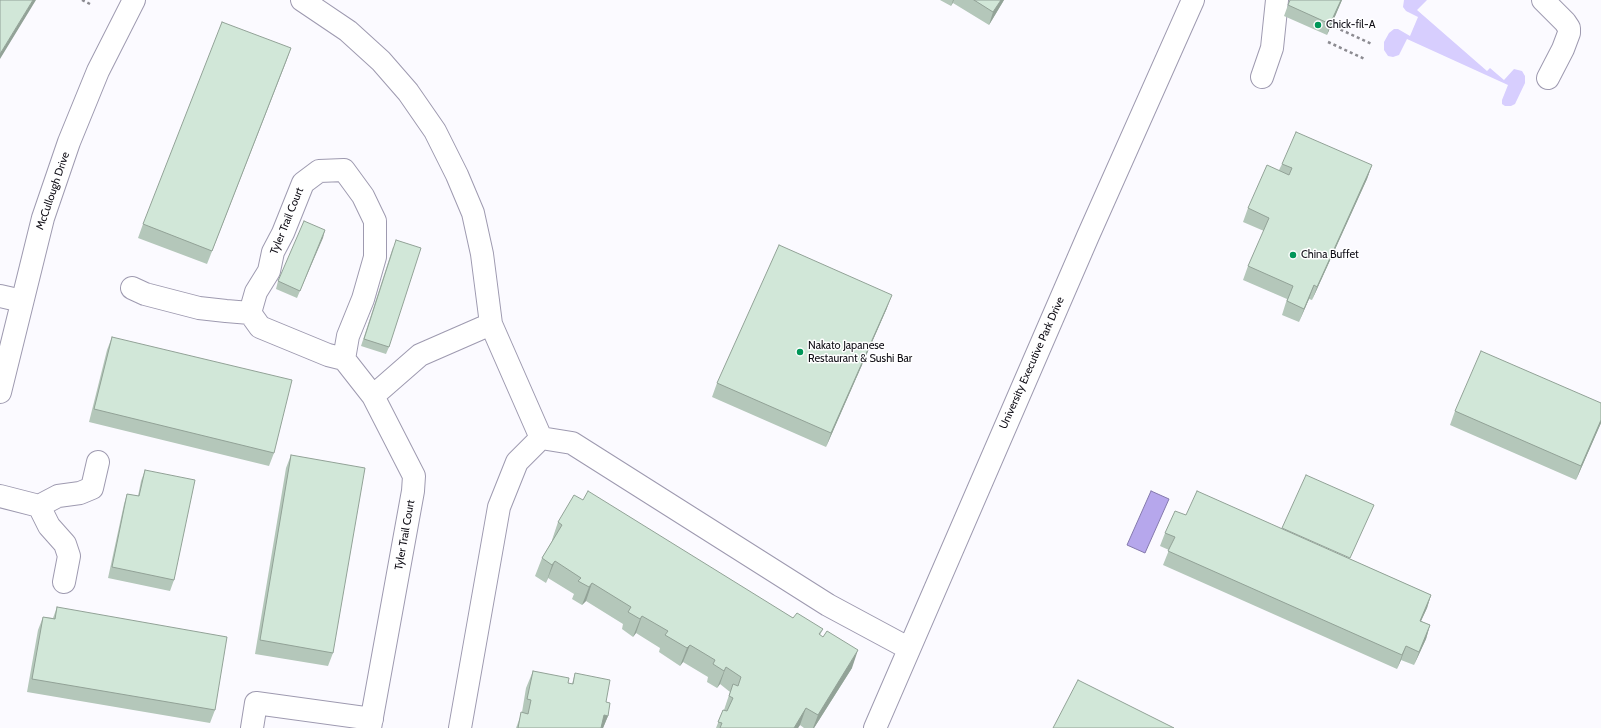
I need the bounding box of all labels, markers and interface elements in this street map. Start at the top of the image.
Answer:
place label: Chick-fil-A [1326,18,1375,32]
marker: Chick-fil-A [1313,20,1323,30]
street label: McCullough Drive [33,150,73,232]
street label: Tyler Trail Court [268,186,306,256]
place label: China Buffet [1301,248,1359,262]
marker: China Buffet [1288,250,1298,260]
street label: University Executive Park Drive [997,295,1067,431]
place label: Nakato Japanese Restaurant & Sushi Bar [808,339,912,365]
marker: Nakato Japanese Restaurant & Sushi Bar [795,347,805,357]
street label: Tyler Trail Court [392,499,418,571]

